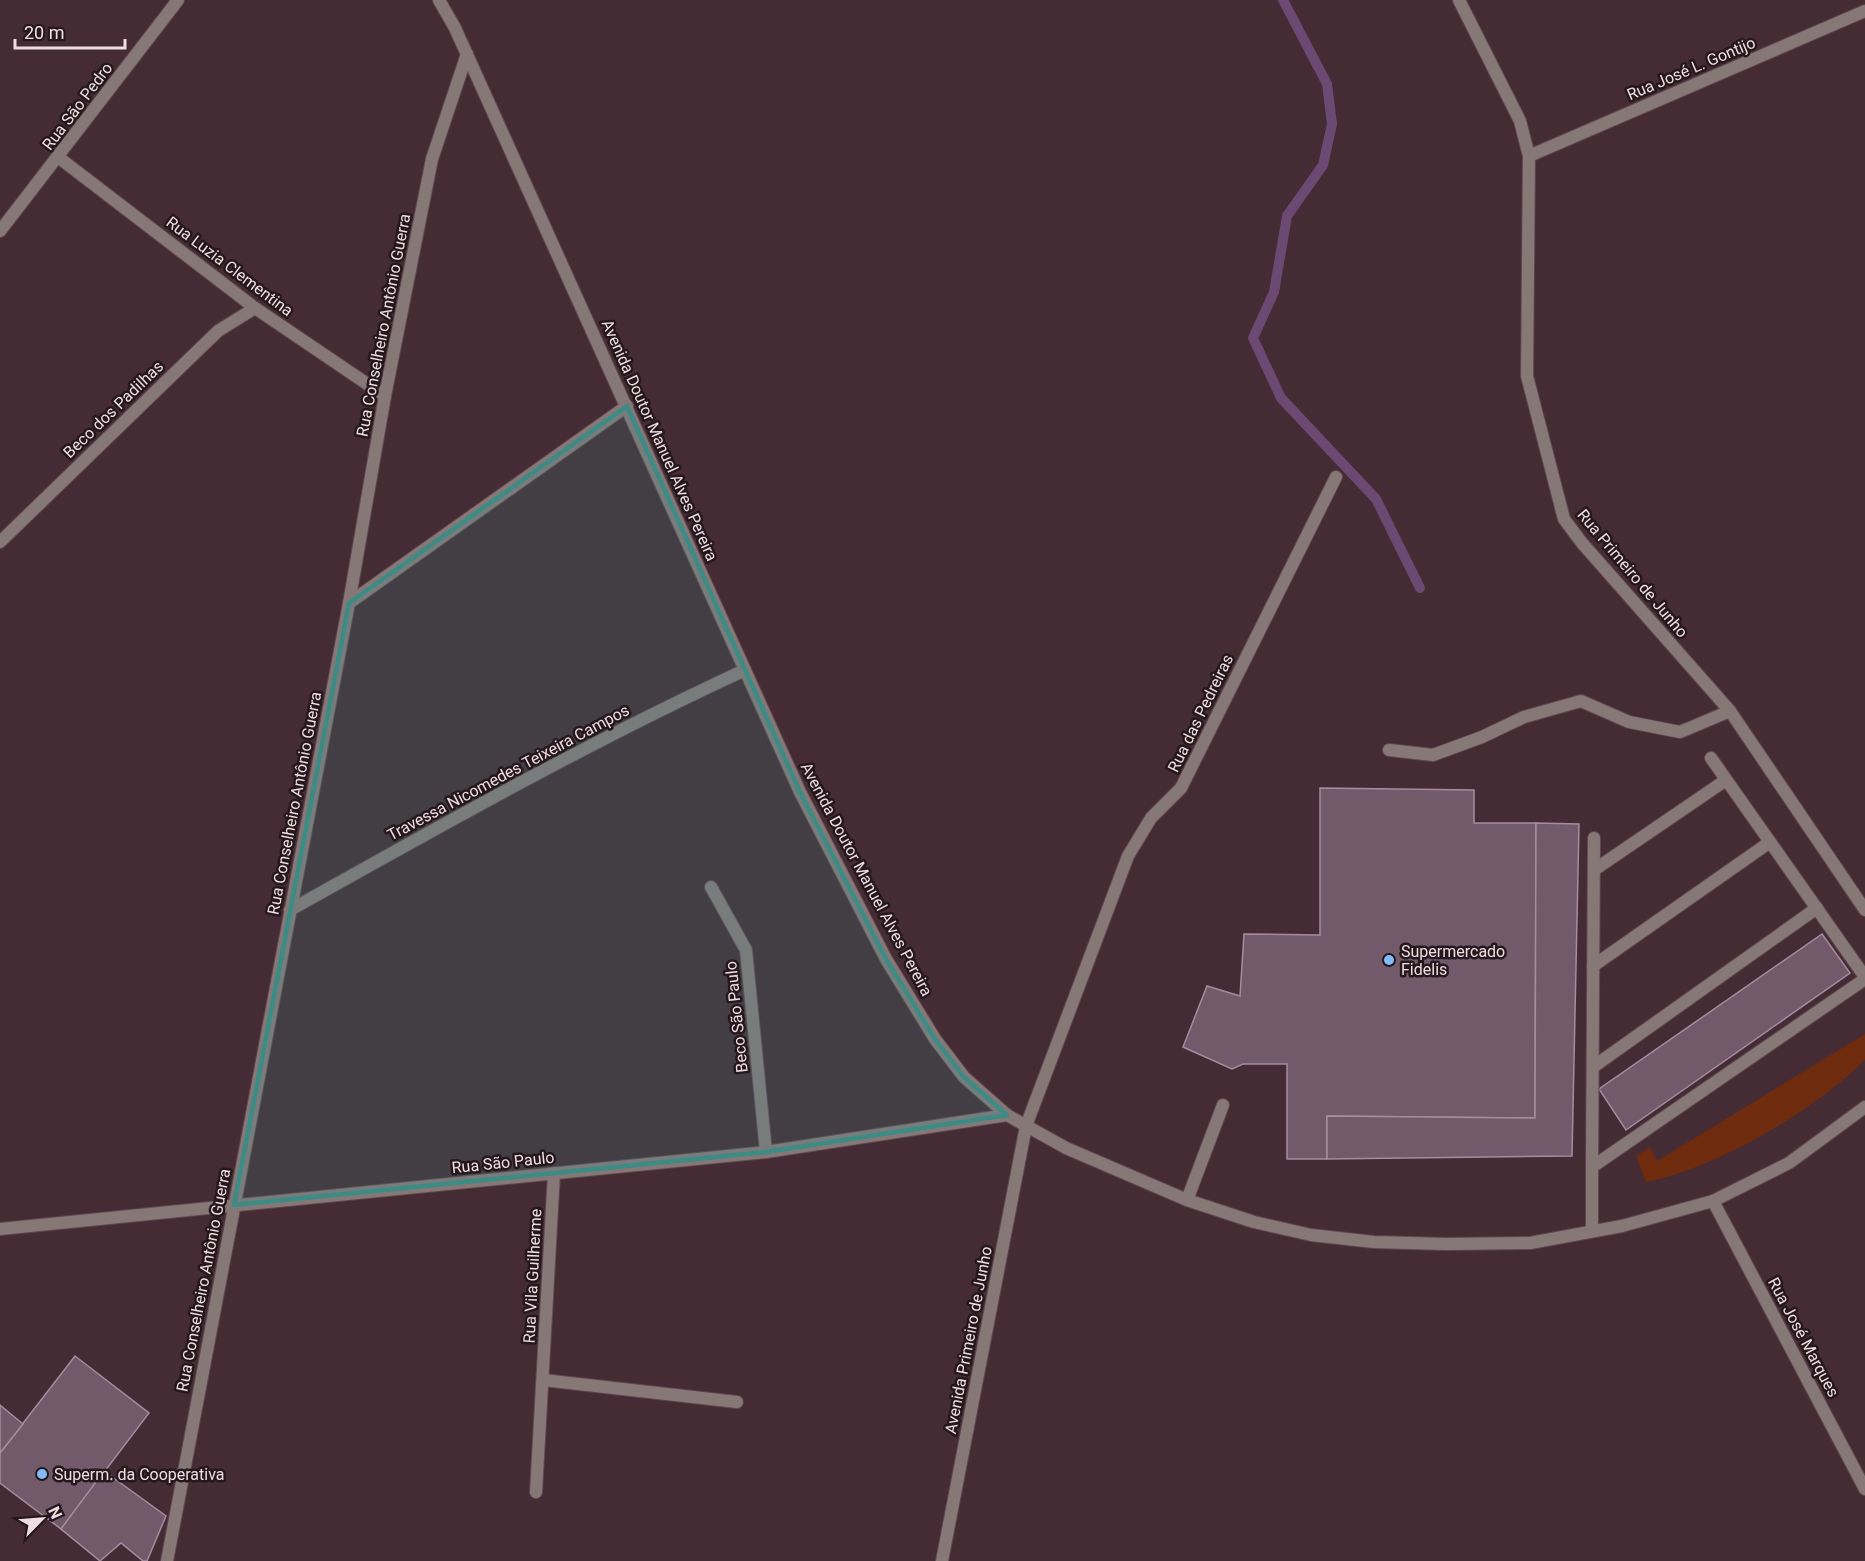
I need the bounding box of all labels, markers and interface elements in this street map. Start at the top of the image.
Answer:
scale bar [15,12,124,50]
text: 20 m [24,22,64,43]
street label: Rua José L. Gontijo [1624,33,1758,104]
street label: Rua São Pedro [38,59,116,154]
street label: Rua Conselheiro Antônio Guerra [353,212,414,438]
street label: Rua Luzia Clementina [163,213,297,320]
street label: Avenida Doutor Manuel Alves Pereira [598,317,721,564]
street label: Beco dos Padilhas [59,357,167,462]
street label: Rua Primeiro de Junho [1573,505,1692,641]
street label: Rua das Pedreiras [1164,651,1237,775]
street label: Rua Conselheiro Antônio Guerra [264,690,325,916]
street label: Travessa Nicomedes Teixeira Campos [384,700,632,845]
street label: Avenida Doutor Manuel Alves Pereira [797,759,936,999]
place label: Supermercado Fidelis [1401,942,1505,979]
marker: Supermercado Fidelis [1382,953,1396,967]
street label: Beco São Paulo [721,960,752,1074]
street label: Rua São Paulo [451,1148,555,1177]
street label: Rua Conselheiro Antônio Guerra [173,1167,234,1393]
street label: Rua Vila Guilherme [519,1208,546,1344]
street label: Avenida Primeiro de Junho [941,1245,996,1435]
street label: Rua José Marques [1764,1274,1843,1400]
place label: Superm. da Cooperativa [54,1465,225,1484]
marker: Superm. da Cooperativa [35,1467,49,1481]
north arrow [12,1489,72,1549]
text: N [44,1504,66,1522]

